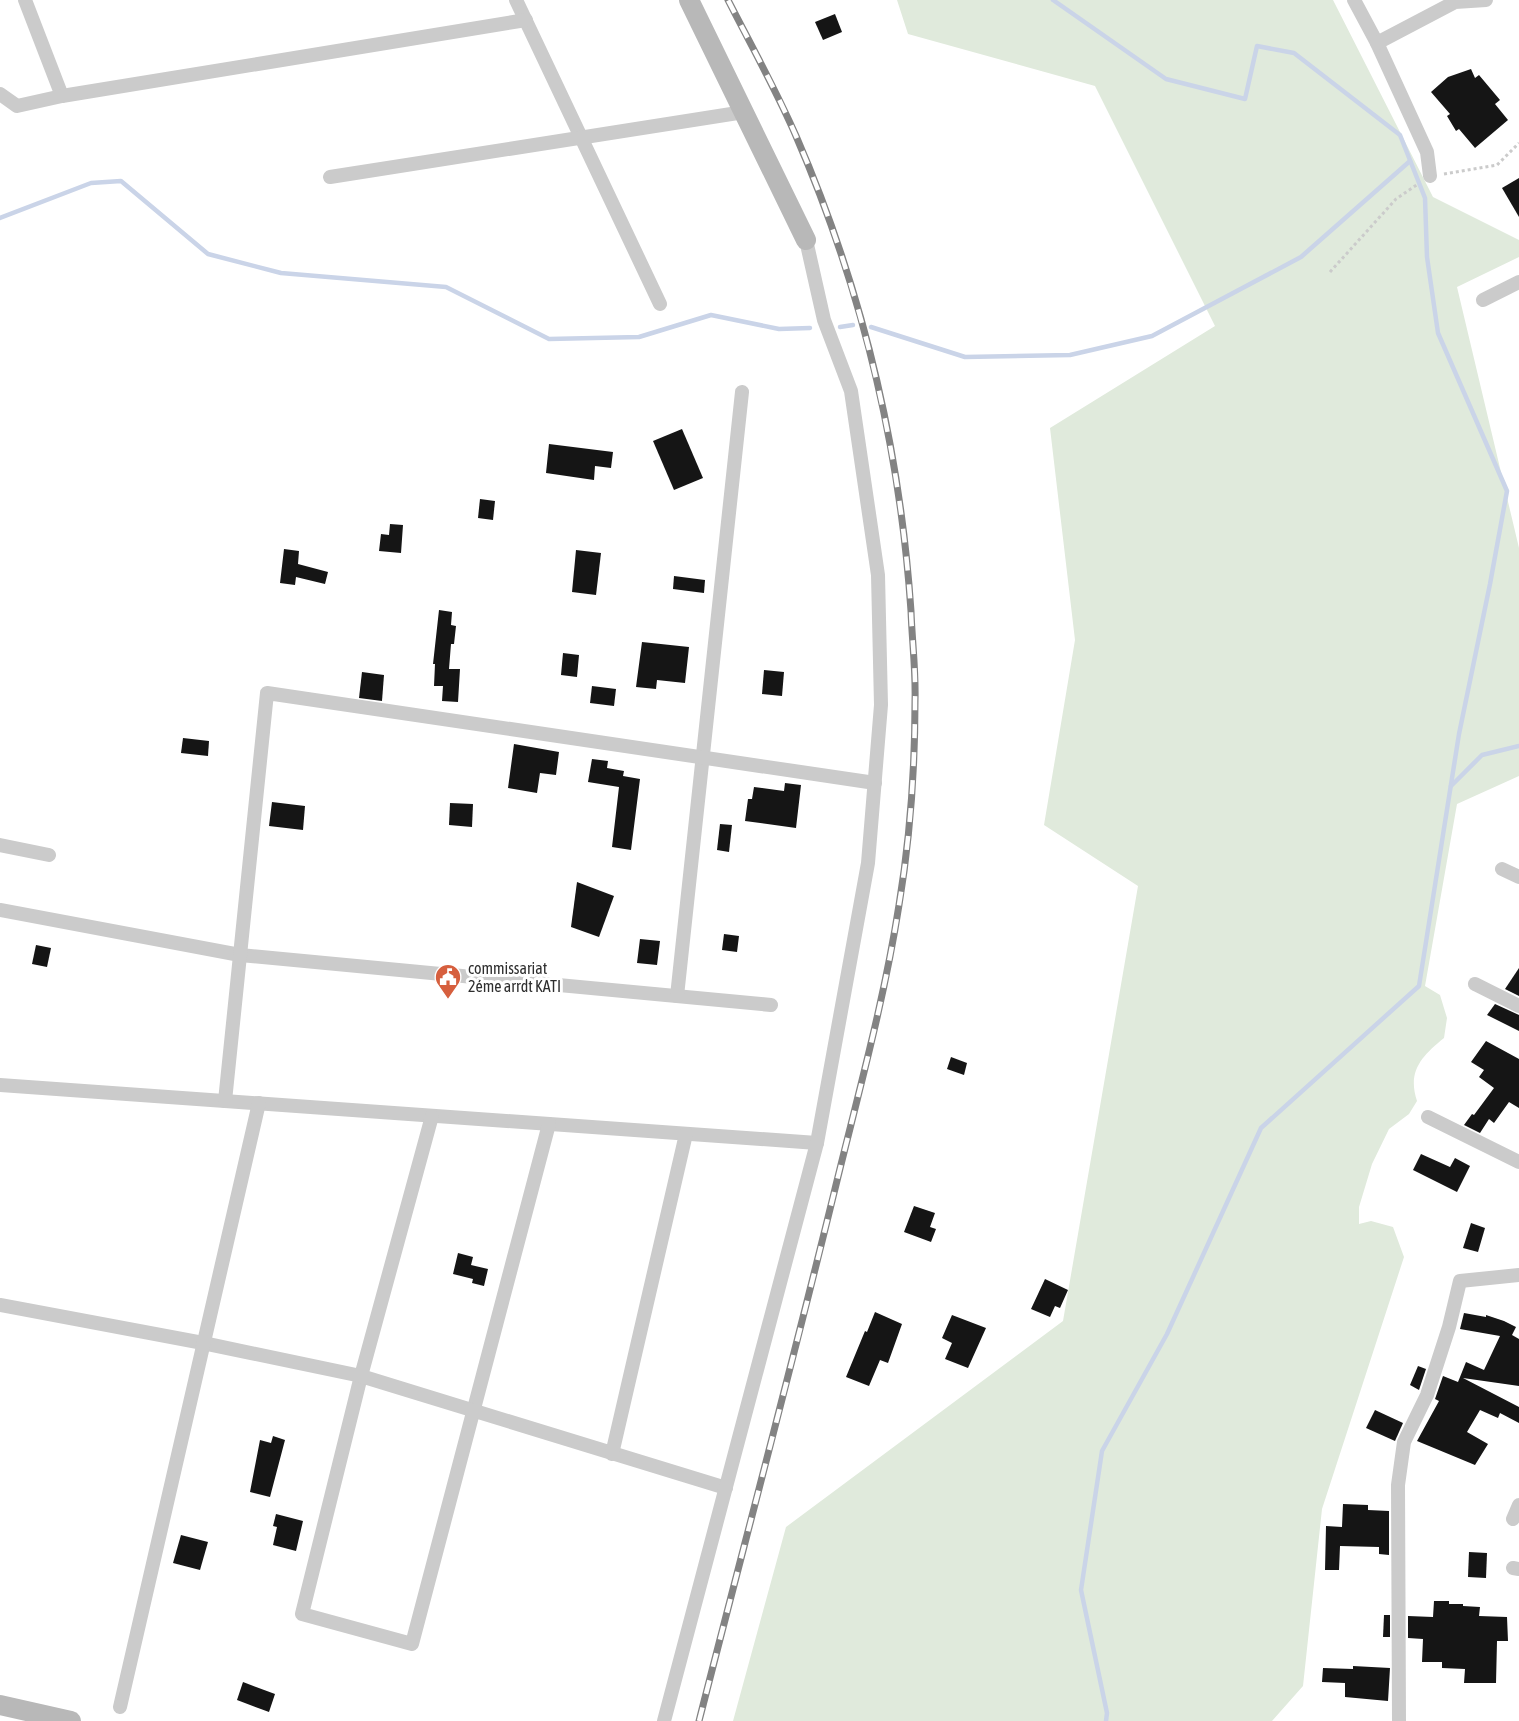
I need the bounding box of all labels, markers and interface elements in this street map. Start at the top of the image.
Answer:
place label: commissariat 2éme arrdt KATI [468,959,561,995]
public building icon: commissariat 2éme arrdt KATI [433,962,463,1000]

